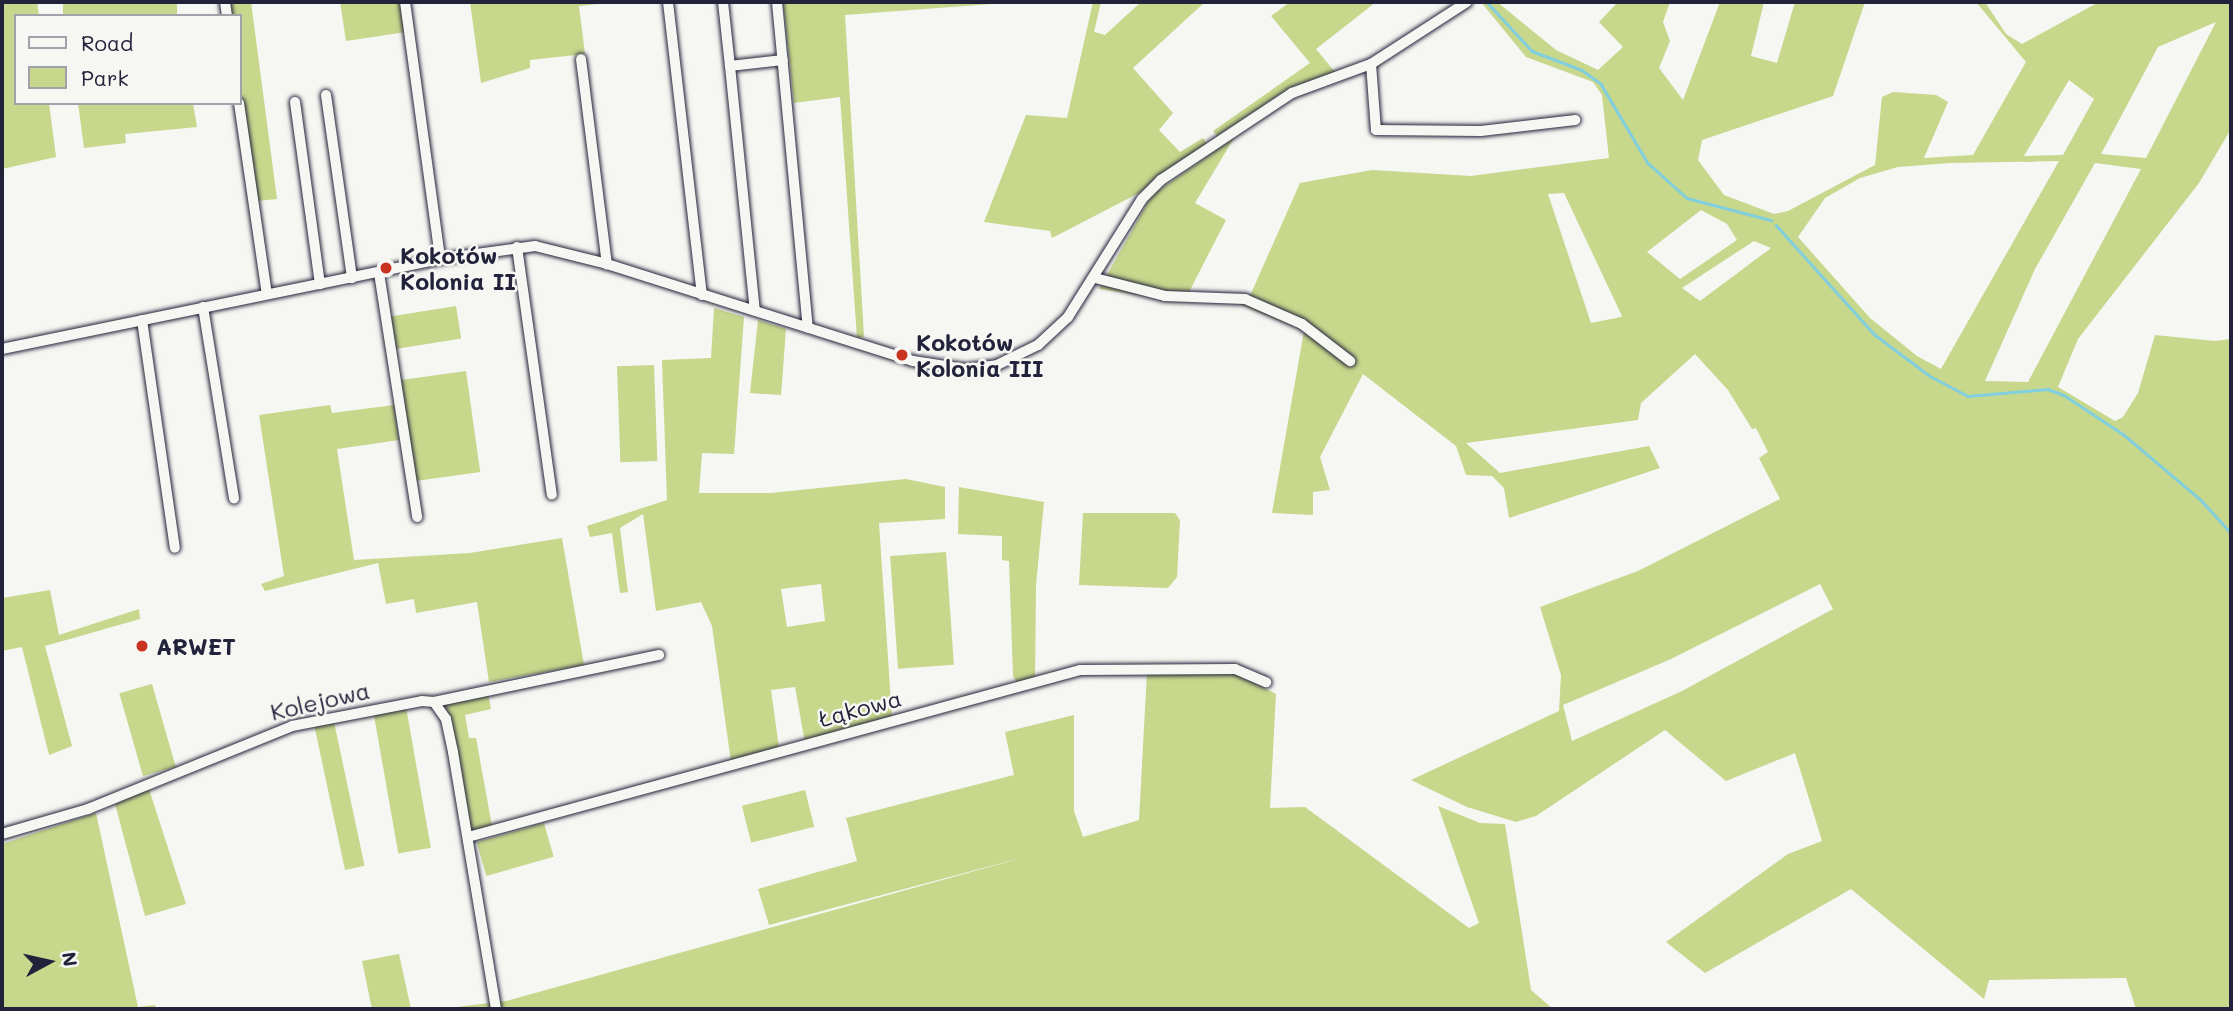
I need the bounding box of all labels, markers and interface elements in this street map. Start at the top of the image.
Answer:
legend [14,14,242,105]
text: Road [81,29,133,56]
text: Park [81,64,129,91]
place label: Kokotów Kolonia II [400,241,516,295]
marker: Kokotów Kolonia II [378,260,394,276]
place label: Kokotów Kolonia III [916,328,1044,382]
marker: Kokotów Kolonia III [894,347,910,363]
place label: ARWET [156,632,236,660]
marker: ARWET [134,638,150,654]
street label: Kolejowa [268,676,372,726]
street label: Łąkowa [816,684,904,732]
north arrow [14,927,84,997]
text: N [57,950,84,968]

